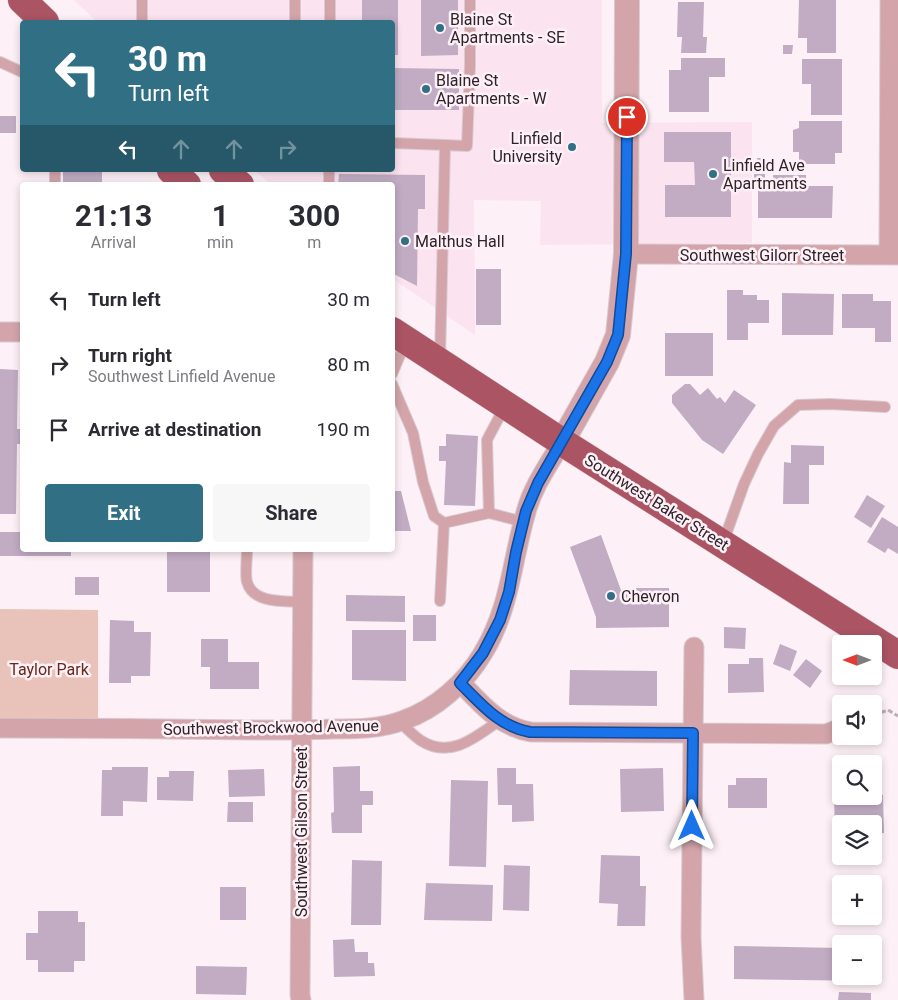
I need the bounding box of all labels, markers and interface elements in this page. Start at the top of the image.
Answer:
place label: Blaine St Apartments - SE [450,10,565,47]
marker: Blaine St Apartments - SE [434,22,446,34]
text: 30 m [128,39,207,80]
icon: left [45,40,110,105]
place label: Blaine St Apartments - W [436,71,547,108]
text: Turn left [128,81,209,106]
marker: Blaine St Apartments - W [420,83,432,95]
pin [606,96,648,138]
icon: arrive [613,103,641,131]
place label: Linfield University [492,129,562,166]
icon: left [114,135,142,163]
icon: ahead [167,135,195,163]
icon: ahead [220,135,248,163]
icon: right [273,135,301,163]
marker: Linfield University [566,141,578,153]
place label: Linfield Ave Apartments [723,156,807,193]
marker: Linfield Ave Apartments [707,168,719,180]
text: 21:13 [75,198,152,233]
text: 1 [212,198,229,233]
text: 300 [289,198,340,233]
place label: Malthus Hall [415,232,505,251]
text: Arrival [91,233,136,252]
text: min [207,233,234,252]
text: m [307,233,321,252]
marker: Malthus Hall [399,235,411,247]
street label: Southwest Gilorr Street [680,246,844,265]
icon: left [45,286,73,314]
text: Turn left [88,288,161,311]
text: 30 m [327,288,370,311]
text: Turn right [88,344,172,367]
icon: right [45,351,73,379]
text: 80 m [327,353,370,376]
text: Southwest Linfield Avenue [88,367,275,386]
icon: arrive [45,416,73,444]
text: Arrive at destination [88,418,261,441]
text: 190 m [317,418,370,441]
street label: Southwest Baker Street [581,450,732,555]
button: Exit [45,484,203,542]
button: Share [213,484,370,542]
place label: Chevron [621,587,680,606]
marker: Chevron [605,590,617,602]
north arrow [832,635,882,685]
map controls [832,635,882,985]
park label: Taylor Park [9,660,90,679]
button: sound [832,695,882,745]
street label: Southwest Brockwood Avenue [163,716,379,739]
street label: Southwest Gilson Street [292,747,311,917]
button: search [832,755,882,805]
position arrow [665,799,717,851]
button: layers [832,815,882,865]
button: + [832,875,882,925]
button: − [832,935,882,985]

